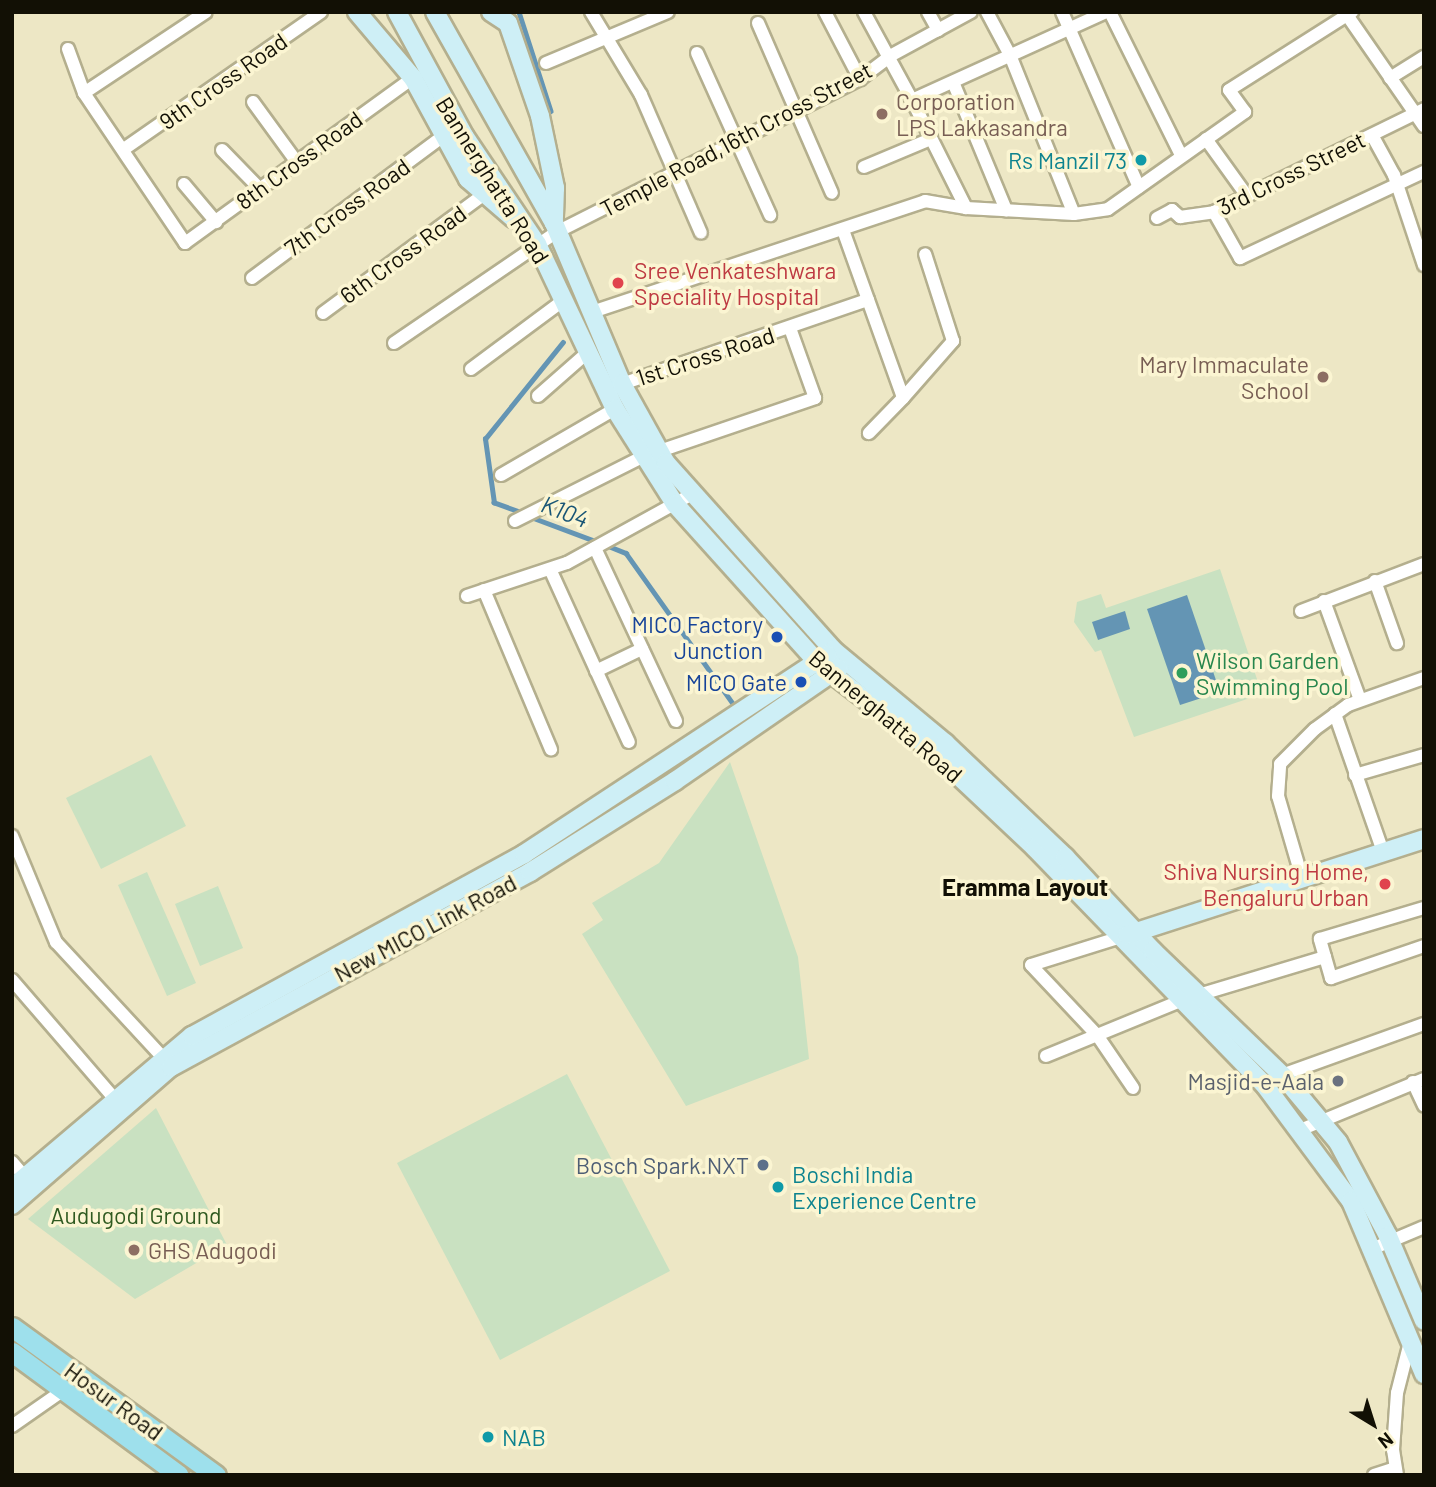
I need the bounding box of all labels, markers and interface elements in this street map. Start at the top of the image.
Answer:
street label: 9th Cross Road [154,27,292,135]
street label: Temple Road,16th Cross Street [595,56,877,222]
place label: Corporation LPS Lakkasandra [896,87,1068,141]
street label: Bannerghatta Road [431,92,555,268]
street label: 8th Cross Road [230,105,368,215]
marker: Corporation LPS Lakkasandra [874,106,890,122]
street label: 3rd Cross Street [1213,125,1369,221]
place label: Rs Manzil 73 [1008,146,1127,174]
street label: 7th Cross Road [279,152,415,262]
marker: Rs Manzil 73 [1133,152,1149,168]
street label: 6th Cross Road [335,199,471,309]
place label: Sree Venkateshwara Speciality Hospital [634,256,836,310]
marker: Sree Venkateshwara Speciality Hospital [608,273,628,293]
street label: 1st Cross Road [632,321,778,391]
place label: Mary Immaculate School [1139,350,1309,404]
marker: Mary Immaculate School [1315,369,1331,385]
water label: K104 [537,489,593,533]
place label: MICO Factory Junction [632,610,763,664]
marker: MICO Factory Junction [769,629,785,645]
street label: Bannerghatta Road [804,644,968,788]
place label: Wilson Garden Swimming Pool [1196,646,1349,700]
marker: Wilson Garden Swimming Pool [1174,665,1190,681]
place label: MICO Gate [686,668,787,696]
marker: MICO Gate [793,674,809,690]
place label: Shiva Nursing Home, Bengaluru Urban [1164,857,1369,911]
street label: New MICO Link Road [329,868,521,988]
district label: Eramma Layout [942,873,1108,901]
marker: Shiva Nursing Home, Bengaluru Urban [1375,874,1395,894]
place label: Masjid-e-Aala [1188,1067,1324,1095]
marker: Masjid-e-Aala [1330,1073,1346,1089]
place label: Bosch Spark.NXT [576,1151,749,1179]
marker: Bosch Spark.NXT [755,1157,771,1173]
place label: Boschi India Experience Centre [792,1160,977,1214]
marker: Boschi India Experience Centre [770,1179,786,1195]
park label: Audugodi Ground [50,1201,222,1229]
place label: GHS Adugodi [148,1236,277,1264]
marker: GHS Adugodi [126,1242,142,1258]
street label: Hosur Road [59,1356,169,1446]
north arrow [1338,1389,1408,1459]
place label: NAB [502,1423,546,1451]
text: N [1374,1428,1398,1454]
marker: NAB [480,1429,496,1445]

